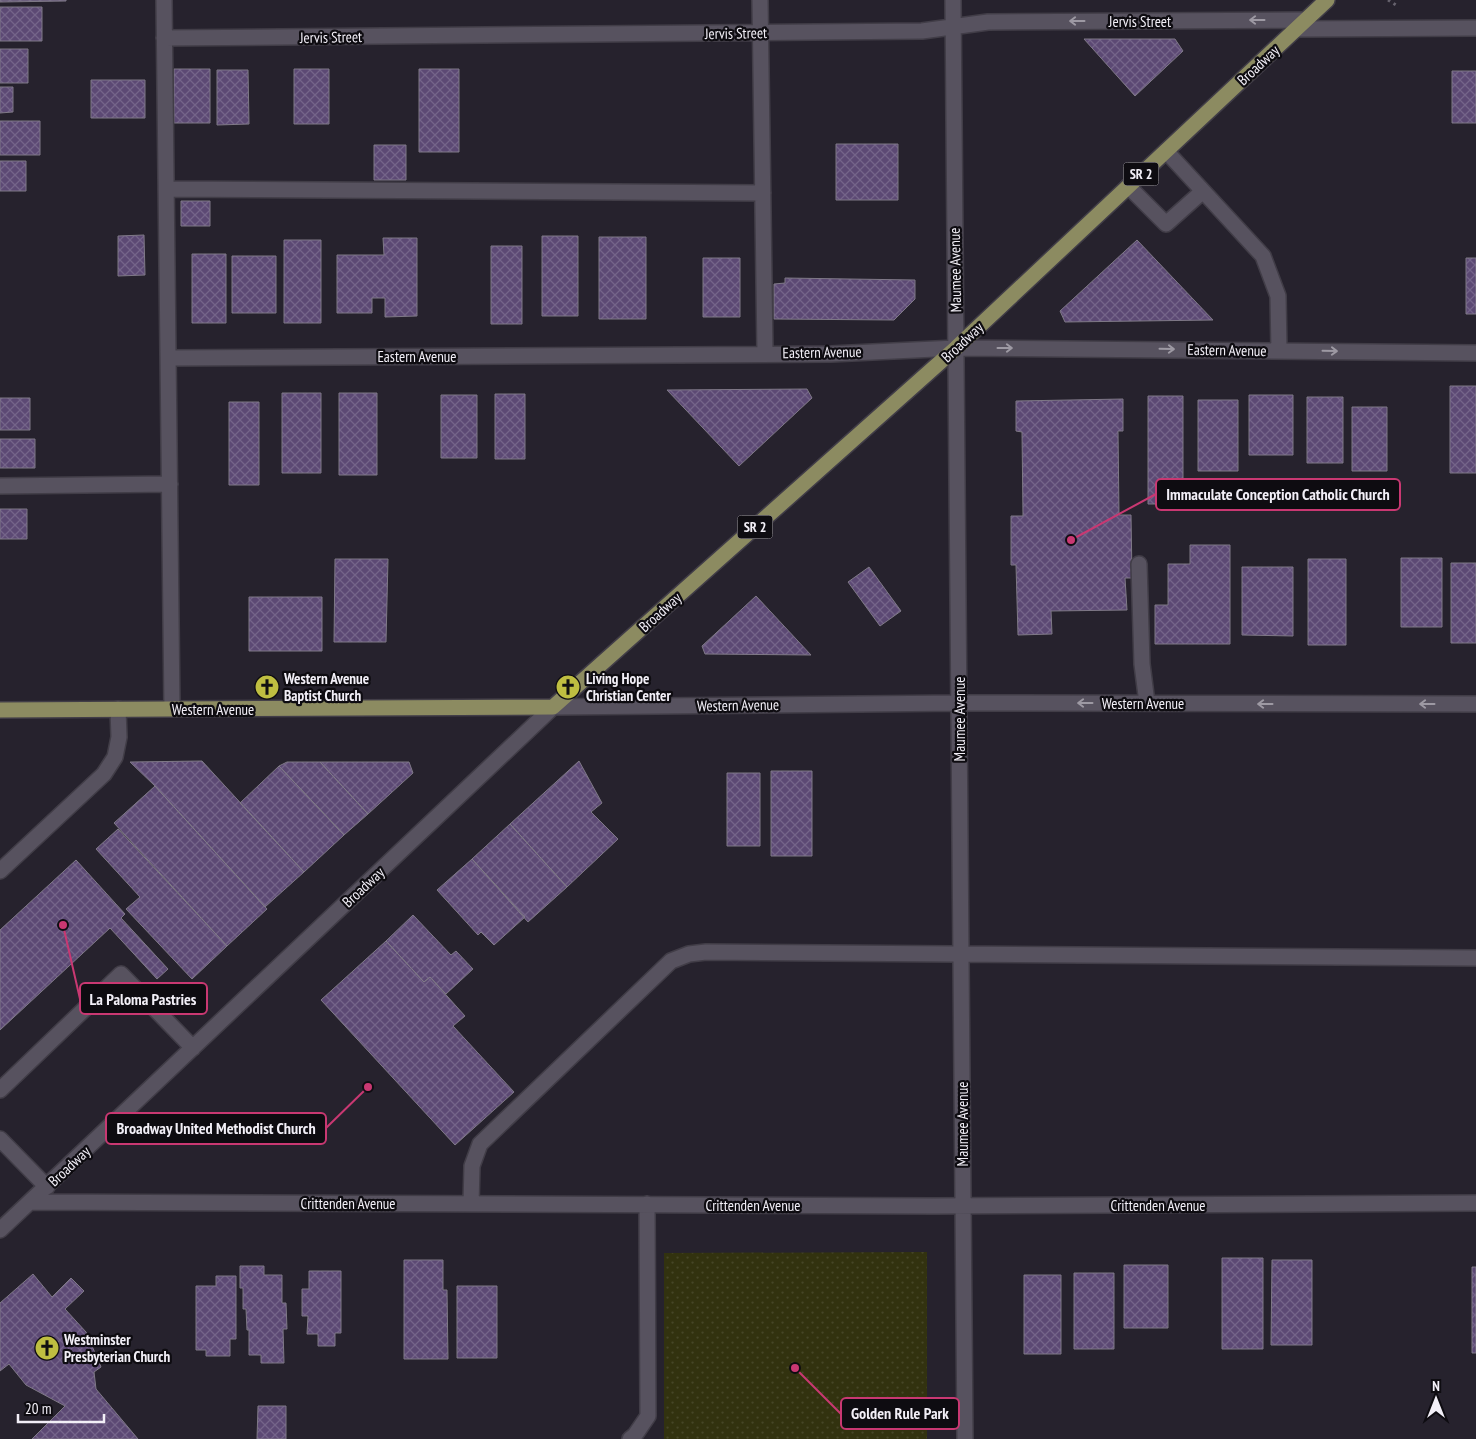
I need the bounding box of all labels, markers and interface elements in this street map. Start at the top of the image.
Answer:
street label: Jervis Street [1108,12,1171,31]
one-way arrow [1250,15,1266,25]
one-way arrow [1070,16,1086,26]
street label: Jervis Street [704,23,767,43]
street label: Jervis Street [299,27,362,47]
street label: Broadway [1233,41,1283,89]
road number: SR 2 [1124,162,1158,185]
street label: Maumee Avenue [945,227,965,313]
street label: Broadway [937,318,987,366]
street label: Eastern Avenue [1187,340,1267,360]
street label: Eastern Avenue [782,342,862,362]
one-way arrow [996,343,1013,353]
one-way arrow [1159,345,1175,354]
one-way arrow [1322,346,1338,356]
street label: Eastern Avenue [377,347,457,366]
callout: Immaculate Conception Catholic Church [1156,479,1400,510]
text: Immaculate Conception Catholic Church [1166,484,1390,504]
road number: SR 2 [738,516,772,538]
street label: Broadway [635,588,685,636]
place label: Western Avenue Baptist Church [283,669,369,705]
place label: Living Hope Christian Center [586,669,672,705]
church icon: Western Avenue Baptist Church [254,674,280,700]
church icon: Living Hope Christian Center [555,674,581,700]
street label: Maumee Avenue [950,677,969,761]
street label: Western Avenue [1102,694,1184,713]
street label: Western Avenue [697,695,779,715]
one-way arrow [1077,698,1094,708]
one-way arrow [1257,699,1274,709]
one-way arrow [1420,699,1436,709]
street label: Western Avenue [172,700,254,719]
street label: Broadway [338,863,388,911]
callout: La Paloma Pastries [80,983,207,1014]
text: La Paloma Pastries [90,989,197,1009]
street label: Maumee Avenue [953,1082,972,1166]
callout: Broadway United Methodist Church [106,1113,326,1144]
text: Broadway United Methodist Church [116,1118,316,1138]
street label: Broadway [44,1142,94,1190]
street label: Crittenden Avenue [301,1194,395,1213]
street label: Crittenden Avenue [706,1196,800,1215]
street label: Crittenden Avenue [1111,1196,1205,1215]
place label: Westminster Presbyterian Church [63,1330,170,1366]
church icon: Westminster Presbyterian Church [34,1335,60,1361]
north arrow [1411,1374,1461,1424]
text: N [1432,1377,1440,1395]
scale bar [18,1392,104,1424]
callout: Golden Rule Park [841,1398,959,1429]
text: 20 m [25,1399,51,1418]
text: Golden Rule Park [851,1403,949,1423]

